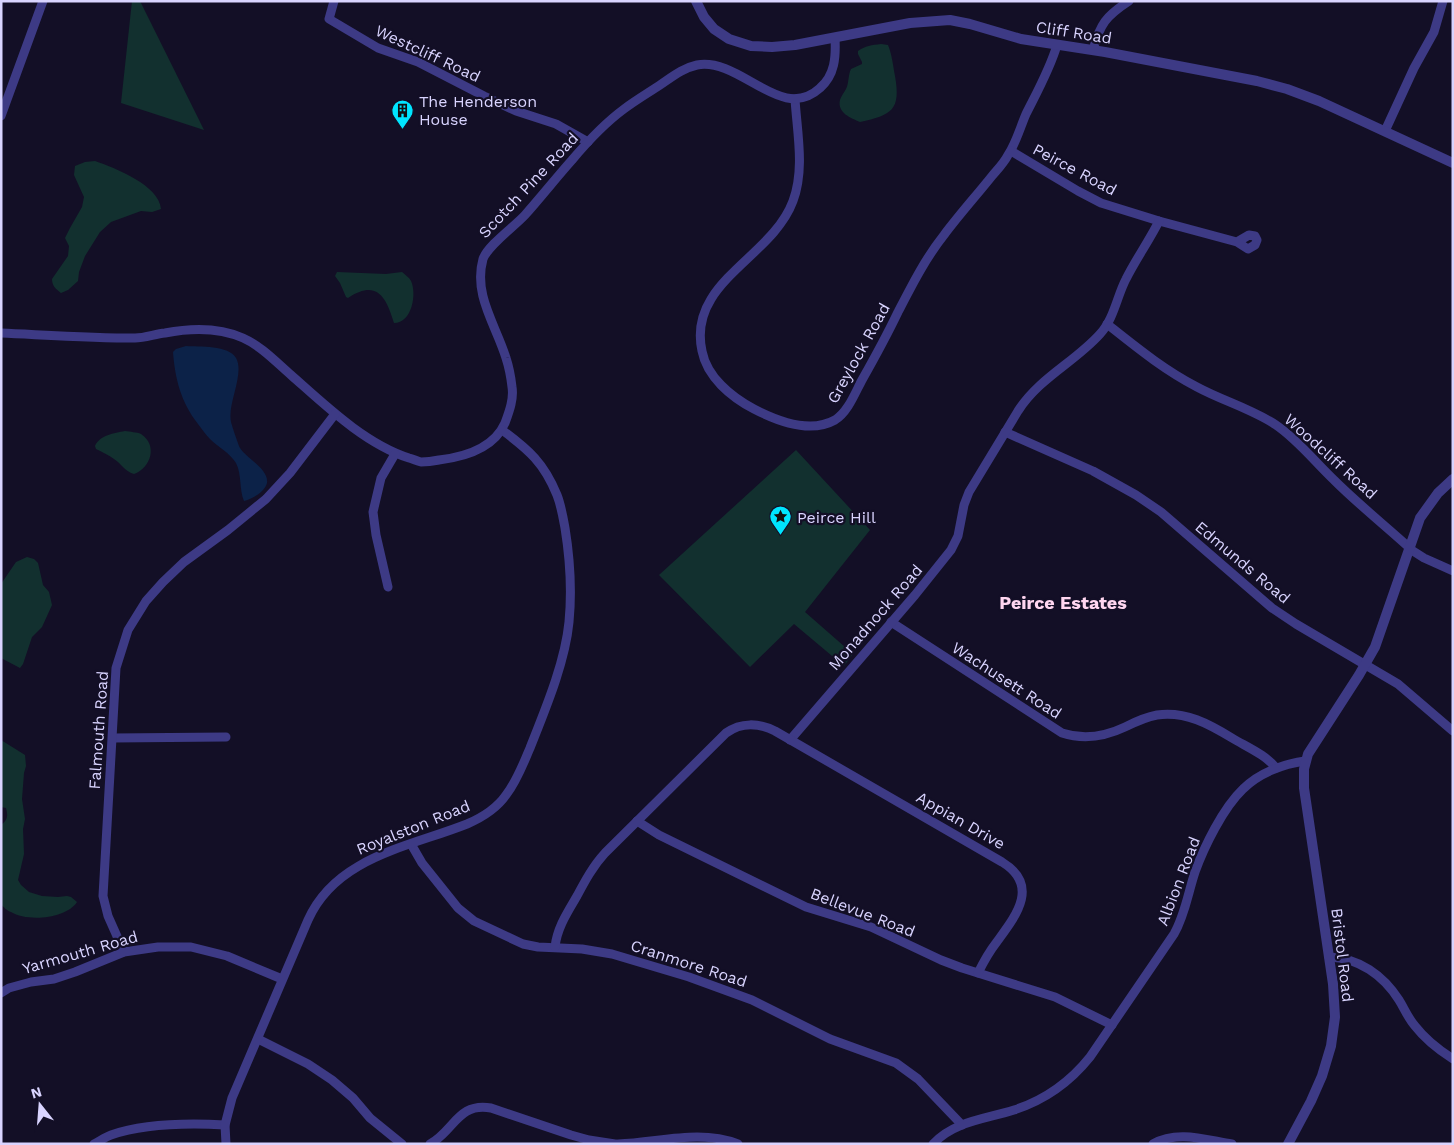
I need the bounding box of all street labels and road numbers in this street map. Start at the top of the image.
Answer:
street label: Cliff Road [1035,17,1113,48]
street label: Westcliff Road [372,21,483,86]
street label: Scotch Pine Road [475,129,582,242]
street label: Peirce Road [1030,139,1120,199]
street label: Greylock Road [823,300,894,407]
street label: Woodcliff Road [1280,410,1381,503]
street label: Edmunds Road [1191,517,1294,608]
street label: Monadnock Road [824,561,926,674]
street label: Wachusett Road [948,638,1065,723]
street label: Falmouth Road [85,670,112,790]
street label: Appian Drive [913,787,1008,853]
street label: Royalston Road [354,796,473,859]
street label: Albion Road [1153,834,1204,928]
street label: Bellevue Road [808,884,918,941]
street label: Bristol Road [1327,907,1358,1003]
street label: Yarmouth Road [20,927,140,978]
street label: Cranmore Road [628,936,749,991]

